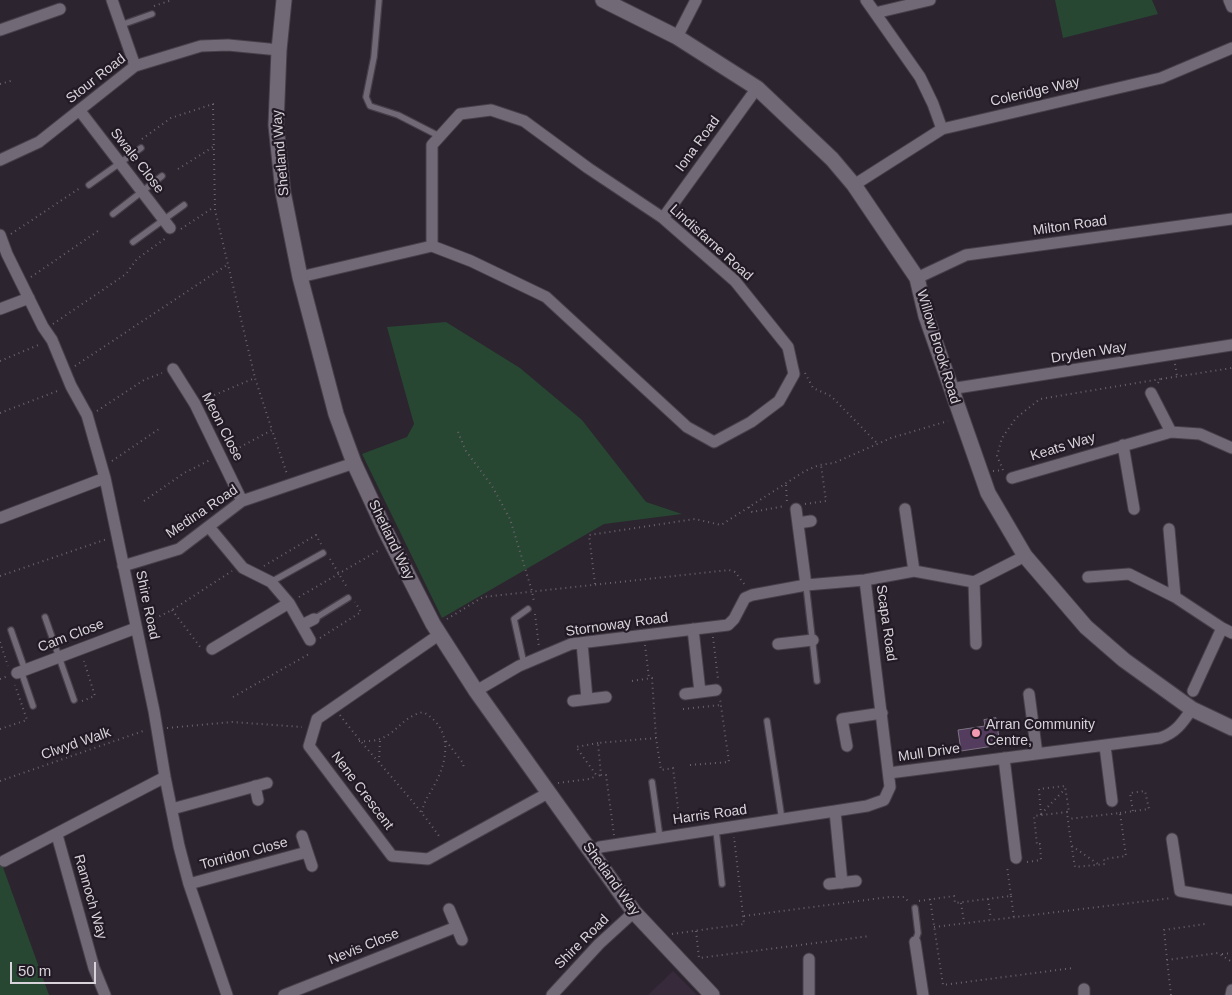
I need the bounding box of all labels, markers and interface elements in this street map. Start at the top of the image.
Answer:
street label: Stour Road [63,51,129,107]
street label: Coleridge Way [989,74,1081,110]
street label: Shetland Way [269,109,293,197]
street label: Iona Road [672,113,724,175]
street label: Swale Close [106,125,168,197]
street label: Lindisfarne Road [666,201,756,285]
street label: Milton Road [1032,212,1108,240]
street label: Willow Brook Road [913,288,963,406]
street label: Dryden Way [1050,339,1128,367]
street label: Meon Close [198,390,246,464]
street label: Keats Way [1028,429,1098,465]
street label: Medina Road [163,482,241,542]
street label: Shetland Way [364,497,418,583]
street label: Shire Road [132,569,162,641]
street label: Scapa Road [872,584,900,662]
street label: Stornoway Road [565,609,669,641]
street label: Cam Close [36,616,106,656]
place label: Arran Community Centre, [986,717,1095,750]
street label: Clwyd Walk [39,724,113,764]
marker: Arran Community Centre, [970,727,982,739]
street label: Mull Drive [897,740,961,766]
street label: Nene Crescent [327,749,397,833]
street label: Harris Road [672,801,748,829]
street label: Torridon Close [198,834,290,874]
street label: Shetland Way [579,839,643,919]
street label: Rannoch Way [70,853,110,941]
street label: Shire Road [551,911,613,973]
street label: Nevis Close [326,925,402,969]
scale bar [12,952,99,984]
text: 50 m [18,962,51,979]

